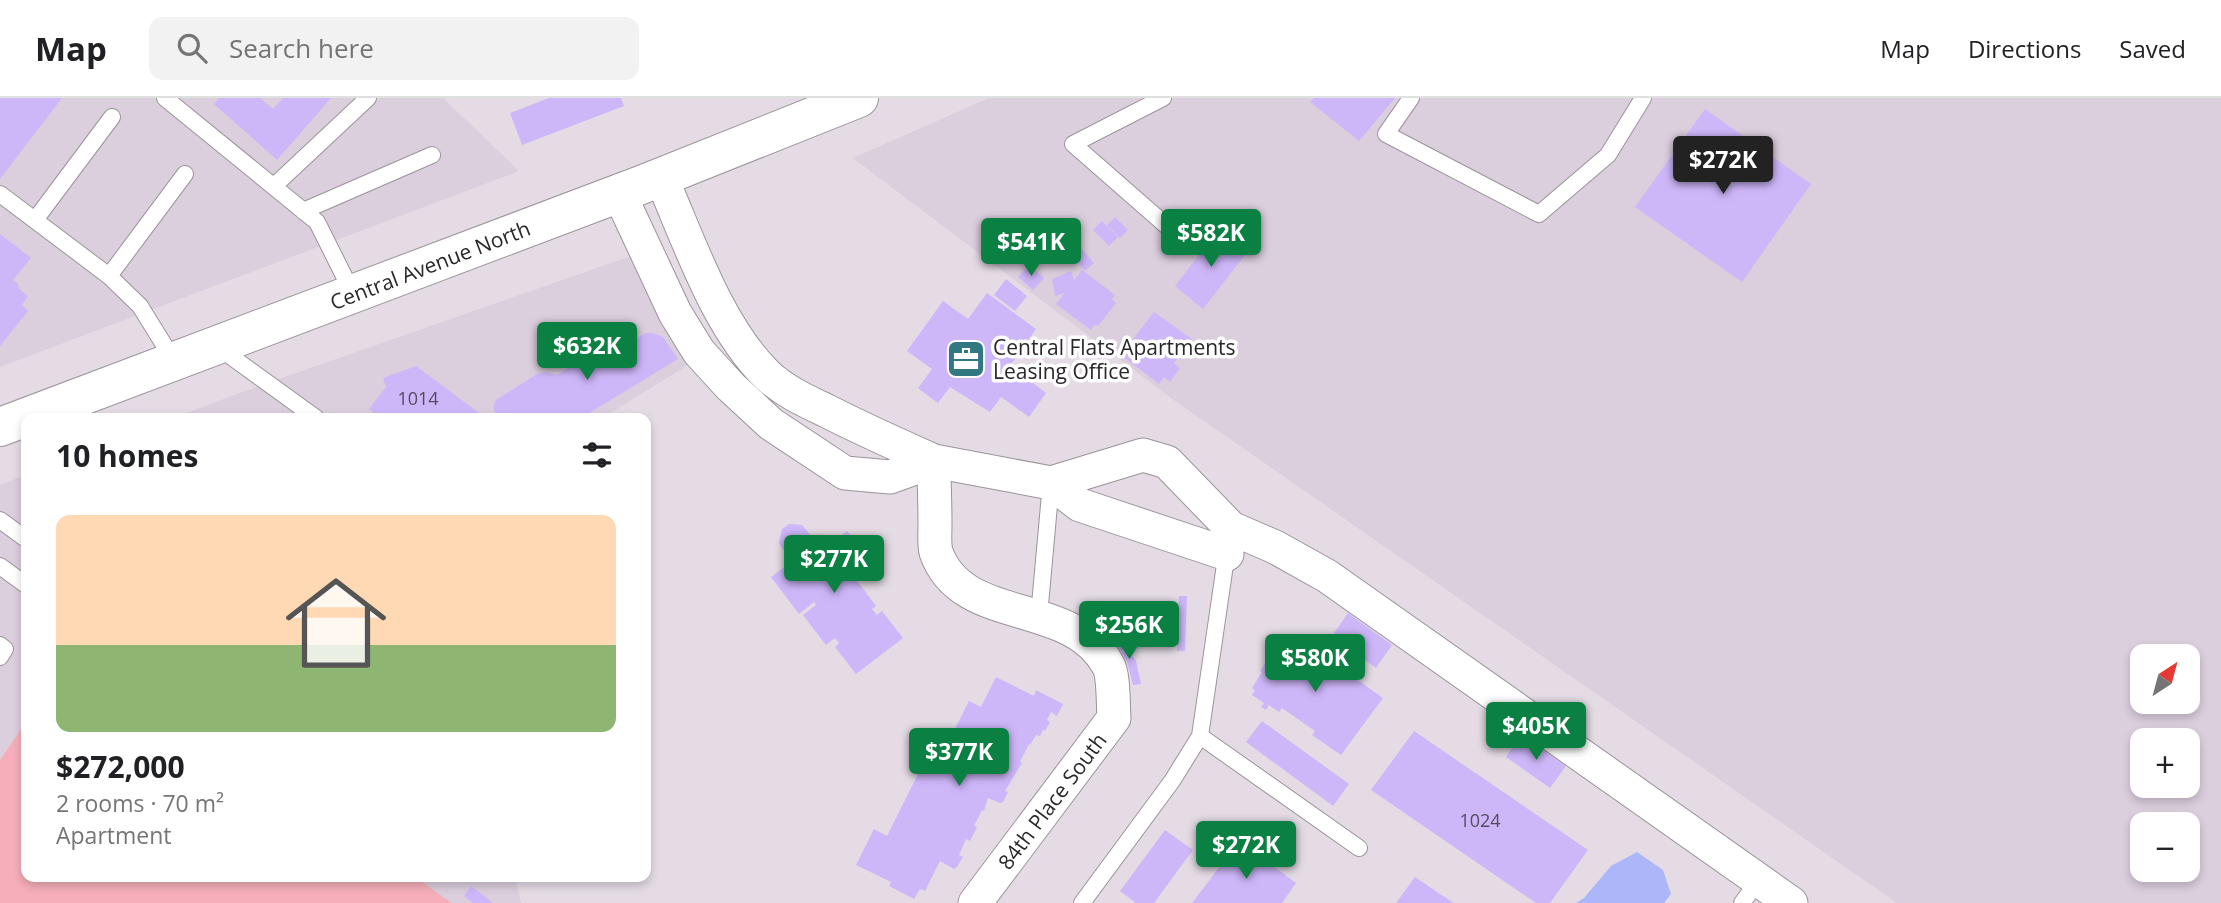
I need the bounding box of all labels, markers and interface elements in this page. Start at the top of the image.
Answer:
search box [149,17,639,80]
text: Map [35,26,107,71]
icon: search [173,29,211,67]
text: Search here [229,30,374,66]
text: Map [1880,32,1930,65]
text: Directions [1968,32,2081,65]
text: Saved [2119,32,2186,65]
pin: $272K [1674,136,1772,196]
text: $272K [1689,143,1757,175]
pin: $582K [1162,209,1260,269]
street label: Central Avenue North [326,214,534,316]
text: $582K [1177,216,1245,248]
pin: $541K [982,218,1080,278]
text: $541K [997,225,1065,257]
pin: $632K [538,322,636,382]
text: $632K [553,329,621,361]
place label: Central Flats Apartments Leasing Office [993,333,1236,385]
office icon: Central Flats Apartments Leasing Office [945,338,987,380]
house number: 1014 [397,386,439,410]
text: 10 homes [56,435,199,476]
icon: filters [578,436,616,474]
pin: $277K [785,536,883,595]
text: $277K [800,542,868,574]
icon: home [273,560,399,686]
pin: $256K [1080,602,1178,661]
text: $256K [1095,608,1163,640]
pin: $580K [1266,634,1364,694]
text: $580K [1281,641,1349,673]
north arrow [2130,644,2200,714]
map controls [2130,644,2200,882]
pin: $405K [1487,702,1585,762]
text: $405K [1502,709,1570,741]
street label: 84th Place South [991,727,1113,875]
pin: $377K [910,728,1008,788]
button: + [2130,728,2200,798]
text: $377K [925,735,993,767]
text: $272,000 [56,746,185,787]
text: 2 rooms · 70 m² [56,787,224,819]
house number: 1024 [1459,808,1501,832]
button: − [2130,812,2200,882]
text: Apartment [56,819,172,851]
pin: $272K [1197,822,1295,881]
text: $272K [1212,828,1280,860]

